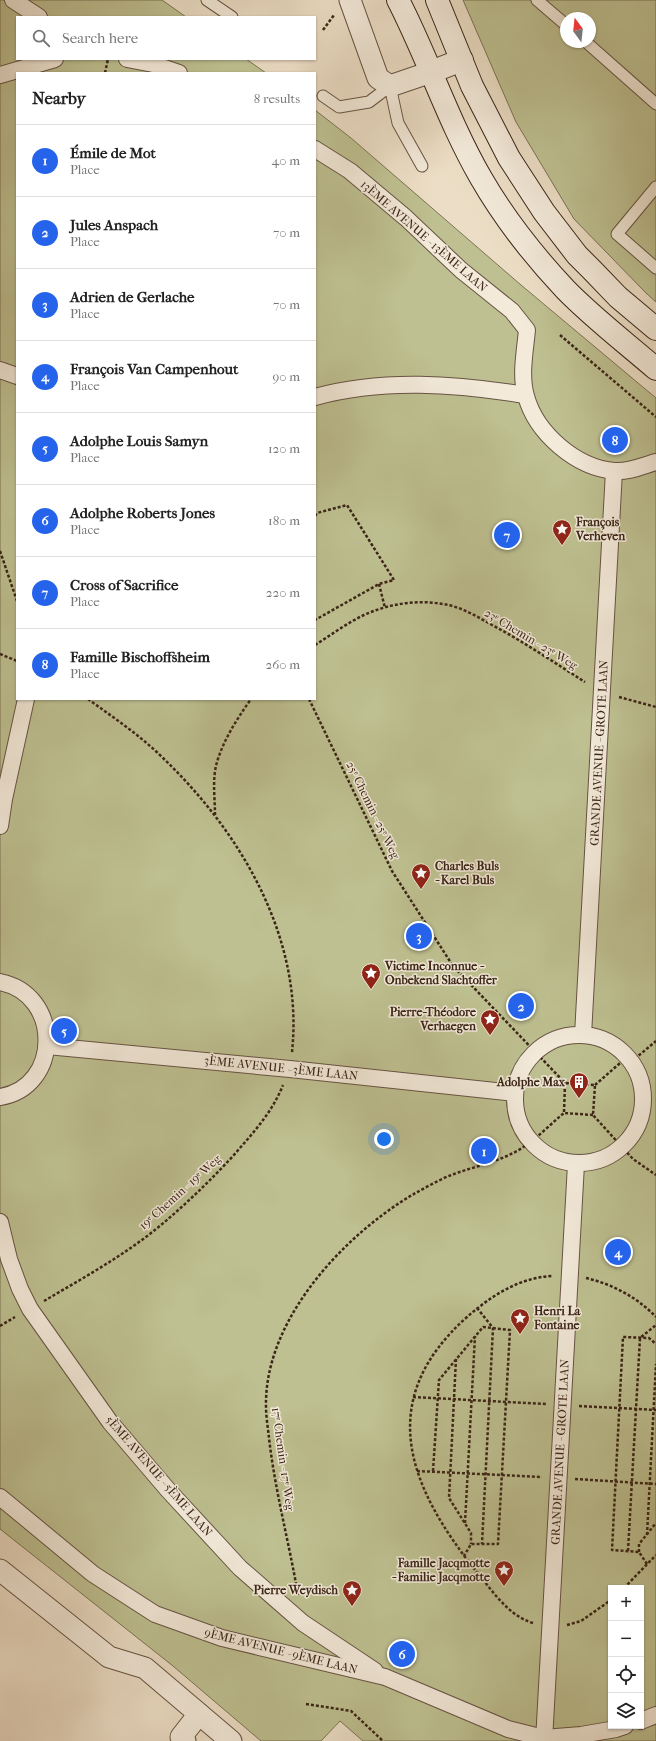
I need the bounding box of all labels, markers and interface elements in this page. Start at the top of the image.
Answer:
north arrow [560,12,596,48]
search box [16,16,316,60]
icon: search [30,27,52,49]
text: Search here [62,29,138,47]
text: Nearby [32,88,86,108]
text: 8 results [254,91,300,106]
text: Émile de Mot [70,144,156,162]
text: 1 [43,153,47,168]
text: 40 m [272,153,300,168]
text: Place [70,162,100,177]
street label: 13ÈME AVENUE - 13ÈME LAAN [358,176,491,295]
text: Jules Anspach [70,216,158,234]
text: 2 [42,225,48,240]
text: 70 m [273,225,300,240]
text: Place [70,234,100,249]
text: Adrien de Gerlache [70,288,194,306]
text: 3 [42,297,48,312]
text: 70 m [273,297,300,312]
text: Place [70,306,100,321]
text: François Van Campenhout [70,360,238,378]
text: 4 [41,369,49,384]
text: 90 m [272,369,300,384]
text: Place [70,378,100,393]
pin: 8 [602,425,628,455]
text: Adolphe Louis Samyn [70,432,208,450]
text: 5 [42,441,48,456]
text: 120 m [268,441,300,456]
text: Place [70,450,100,465]
text: Adolphe Roberts Jones [70,504,215,522]
text: 6 [41,513,49,528]
text: 180 m [268,513,300,528]
place label: François Verheven [575,515,626,543]
place icon: François Verheven [551,518,573,546]
pin: 7 [494,520,520,550]
text: Place [70,522,100,537]
text: Cross of Sacrifice [70,576,178,594]
text: 7 [42,585,48,600]
text: 220 m [266,585,300,600]
text: Place [70,594,100,609]
street label: 23ᵉ Chemin - 23ᵉ Weg [482,606,581,673]
text: Famille Bischoffsheim [70,648,210,666]
text: 8 [42,657,48,672]
text: 260 m [266,657,300,672]
street label: GRANDE AVENUE - GROTE LAAN [587,660,611,846]
text: Place [70,666,100,681]
street label: 25ᵉ Chemin - 25ᵉ Weg [343,759,403,862]
place label: Charles Buls - Karel Buls [435,859,499,887]
place icon: Charles Buls - Karel Buls [410,862,432,890]
pin: 3 [406,921,432,951]
place label: Victime Inconnue - Onbekend Slachtoffer [384,959,498,987]
place icon: Victime Inconnue - Onbekend Slachtoffer [360,962,382,990]
pin: 2 [508,991,534,1021]
place label: Pierre-Théodore Verhaegen [390,1005,477,1034]
place icon: Pierre-Théodore Verhaegen [479,1008,501,1036]
pin: 5 [51,1016,77,1046]
street label: 3ÈME AVENUE - 3ÈME LAAN [203,1052,359,1083]
building icon: Adolphe Max [568,1071,590,1099]
place label: Adolphe Max [496,1075,566,1090]
your location [374,1129,394,1149]
pin: 1 [471,1136,497,1166]
street label: 19ᵉ Chemin - 19ᵉ Weg [136,1151,224,1232]
pin: 4 [605,1237,631,1267]
place label: Henri La Fontaine [533,1304,581,1332]
place icon: Henri La Fontaine [509,1307,531,1335]
street label: GRANDE AVENUE - GROTE LAAN [548,1359,572,1545]
street label: 17ᵉ Chemin - 17ᵉ Weg [269,1406,297,1512]
street label: 5ÈME AVENUE - 5ÈME LAAN [103,1412,216,1539]
place label: Famille Jacqmotte - Familie Jacqmotte [392,1556,490,1585]
place icon: Famille Jacqmotte - Familie Jacqmotte [493,1559,515,1587]
place icon: Pierre Weydisch [341,1579,363,1607]
place label: Pierre Weydisch [254,1583,338,1598]
map controls [608,1585,644,1729]
button: + [608,1585,644,1621]
button: − [608,1621,644,1657]
street label: 9ÈME AVENUE - 9ÈME LAAN [203,1624,359,1677]
pin: 6 [389,1639,415,1669]
button: locate [608,1657,644,1693]
button: layers [608,1693,644,1729]

